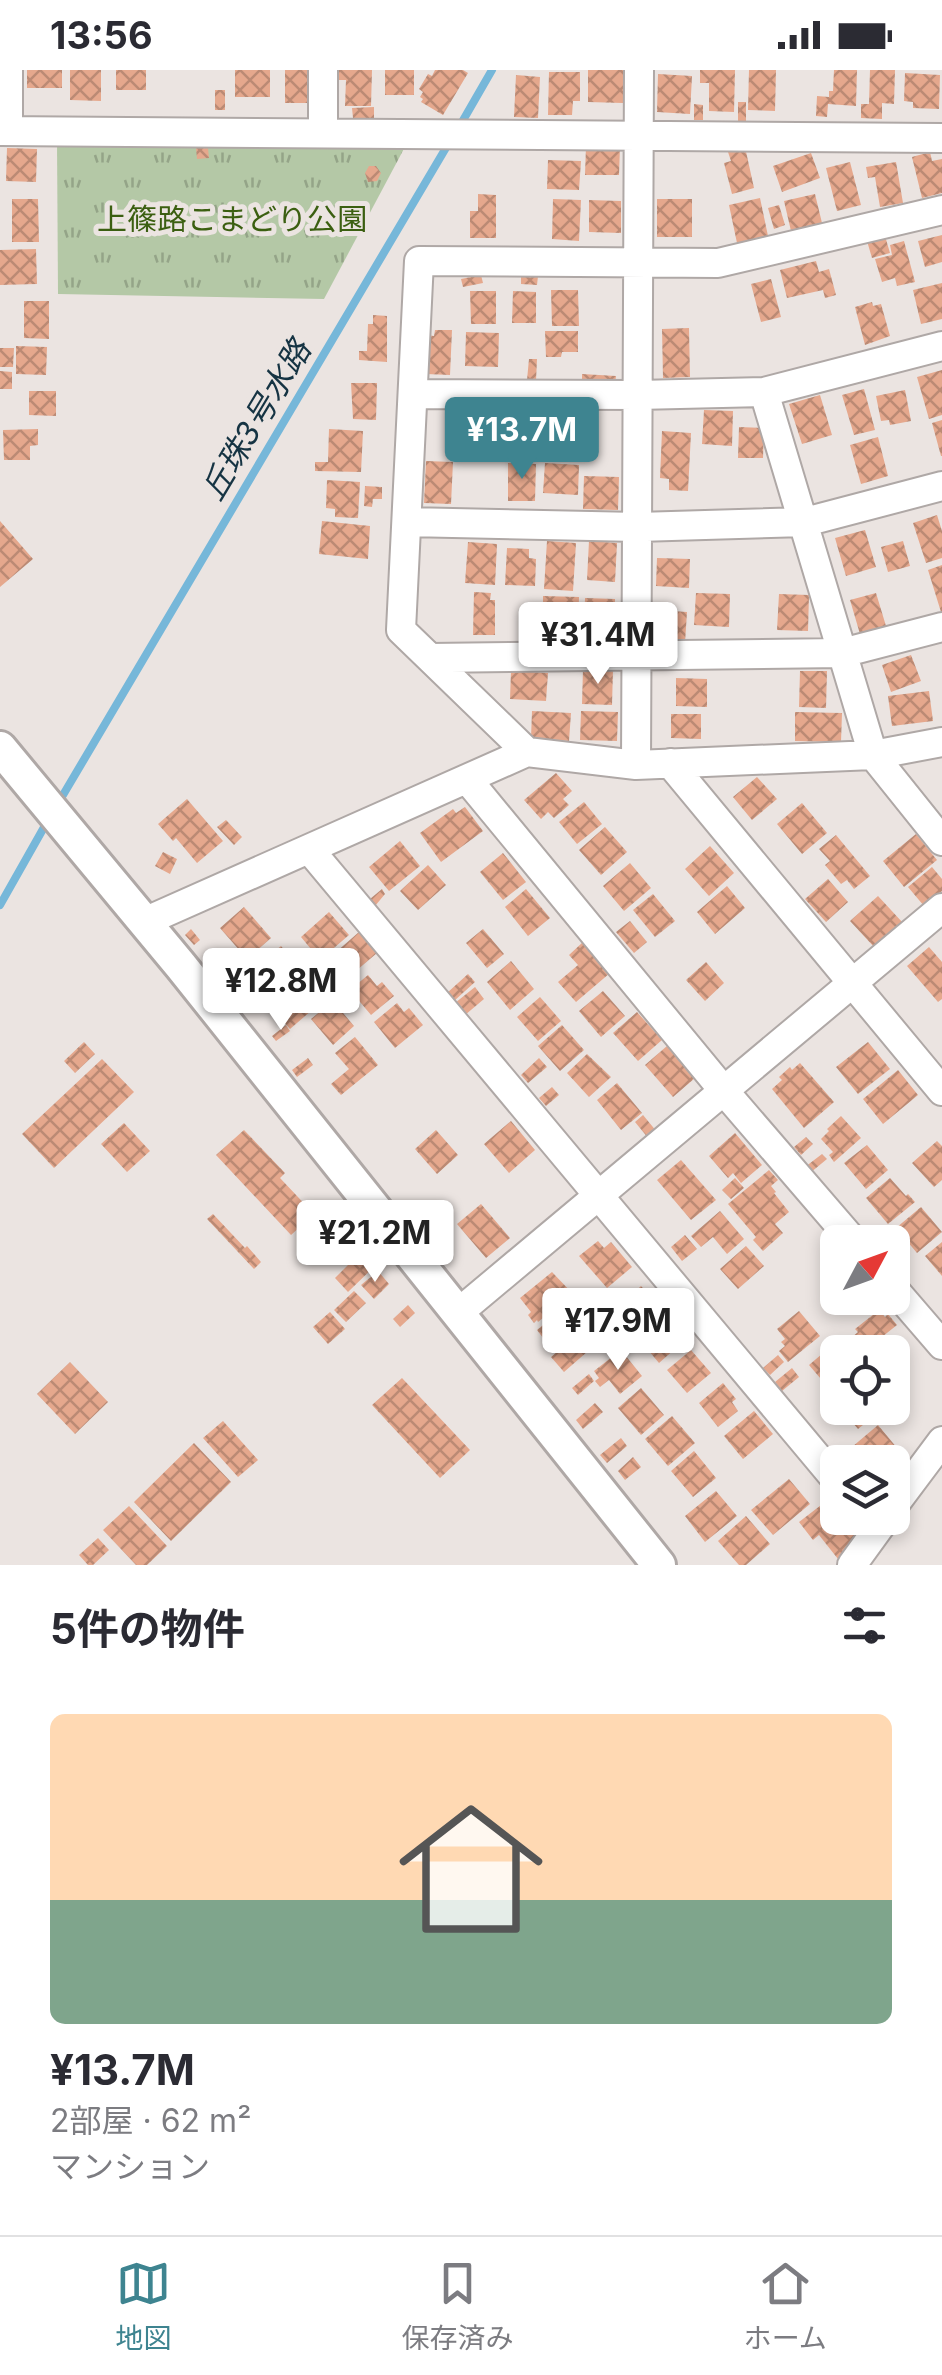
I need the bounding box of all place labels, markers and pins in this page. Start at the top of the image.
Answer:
pin: ¥13.7M [441,397,603,482]
pin: ¥31.4M [517,602,679,687]
pin: ¥12.8M [200,948,362,1033]
pin: ¥21.2M [294,1200,456,1285]
pin: ¥17.9M [537,1288,699,1373]

